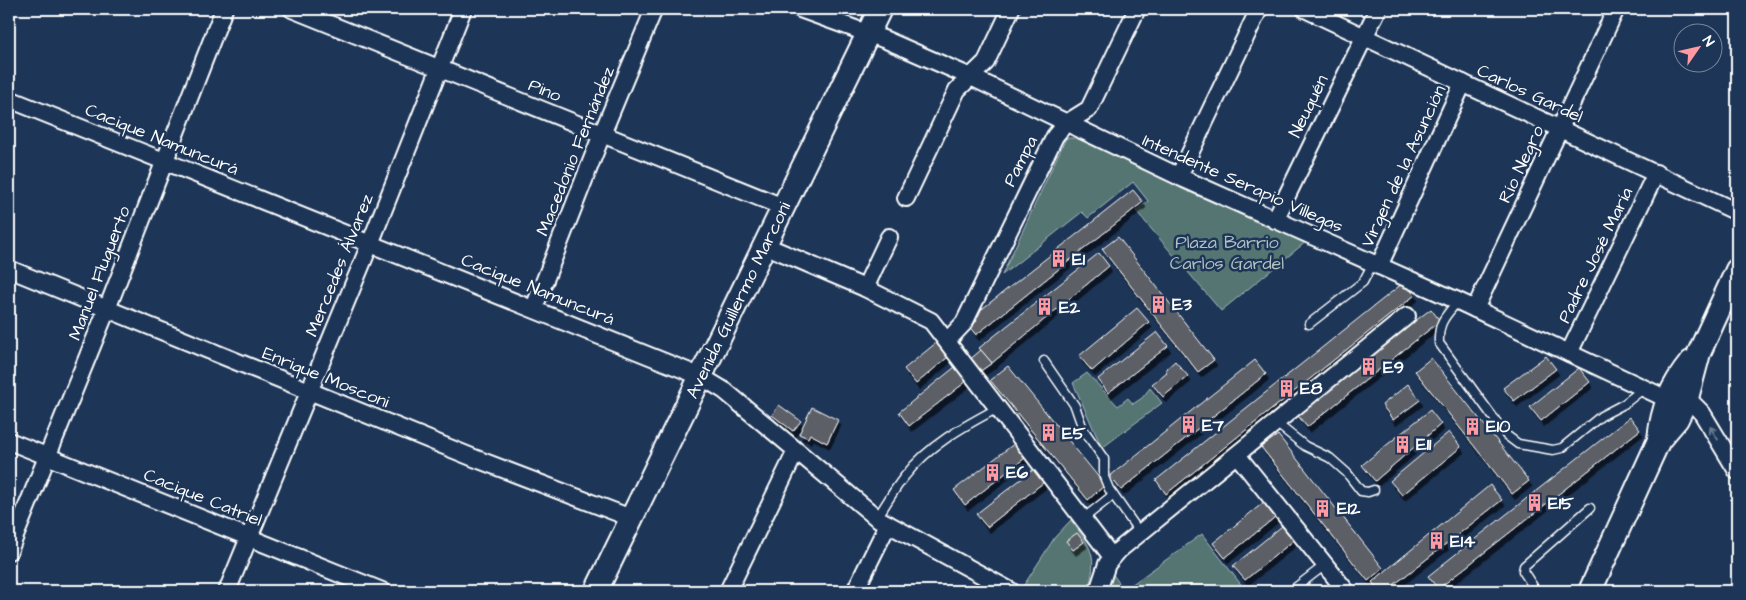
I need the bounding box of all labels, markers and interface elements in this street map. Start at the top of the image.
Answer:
north arrow [1674,22,1724,72]
text: N [1697,32,1719,51]
street label: Carlos Gardel [1473,58,1587,129]
street label: Macedonio Fernández [530,63,621,240]
street label: Neuquén [1282,70,1334,142]
street label: Pino [525,73,565,108]
street label: Virgen de la Asunción [1355,81,1453,252]
street label: Cacique Namuncurá [81,97,242,182]
street label: Río Negro [1493,121,1551,208]
street label: Intendente Serapio Villegas [1138,128,1347,240]
street label: Pampa [997,132,1044,191]
street label: Padre José María [1552,183,1639,327]
street label: Mercedes Álvarez [299,190,380,340]
street label: Avenida Guillermo Marconi [680,197,797,403]
street label: Manuel Fluguerto [62,202,137,344]
park label: Plaza Barrio Carlos Gardel [1170,230,1284,276]
street label: Cacique Namuncurá [457,247,618,332]
place label: E1 [1072,247,1086,272]
building icon: E1 [1048,249,1068,269]
place label: E3 [1172,292,1193,317]
building icon: E3 [1148,294,1168,314]
place label: E2 [1059,295,1081,320]
building icon: E2 [1035,297,1055,317]
street label: Enrique Mosconi [259,341,393,414]
place label: E9 [1383,355,1404,380]
building icon: E9 [1359,357,1379,377]
place label: E8 [1300,376,1323,401]
building icon: E8 [1276,378,1296,398]
place label: E7 [1202,413,1225,438]
place label: E10 [1486,414,1511,439]
building icon: E7 [1178,415,1198,435]
building icon: E10 [1462,416,1482,436]
place label: E5 [1062,421,1086,446]
building icon: E5 [1038,423,1058,443]
one-way arrow [1709,426,1719,440]
place label: E11 [1416,432,1432,457]
building icon: E11 [1392,434,1412,454]
place label: E6 [1006,460,1029,485]
street label: Cacique Catriel [140,462,266,533]
building icon: E6 [982,462,1002,482]
place label: E15 [1548,491,1574,516]
building icon: E15 [1524,493,1544,513]
place label: E12 [1337,496,1361,521]
building icon: E12 [1313,498,1333,518]
place label: E14 [1450,529,1476,554]
building icon: E14 [1426,531,1446,551]

